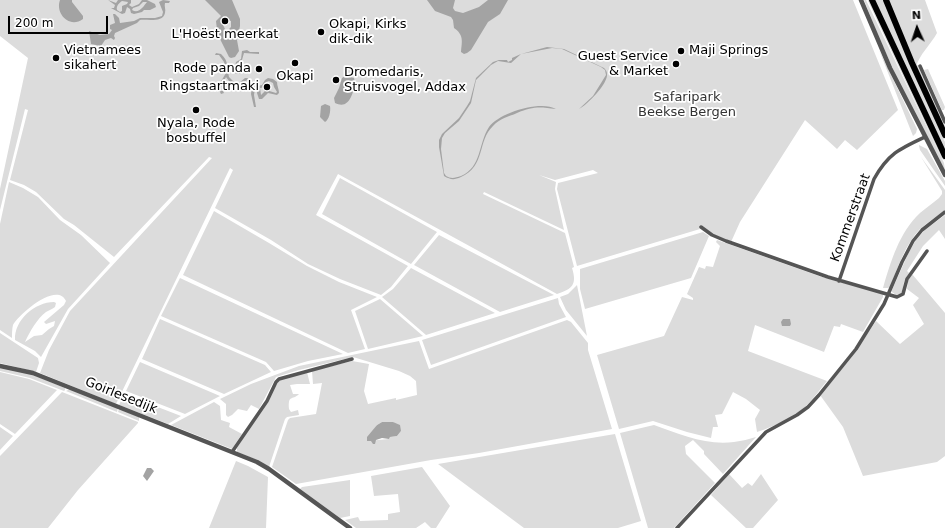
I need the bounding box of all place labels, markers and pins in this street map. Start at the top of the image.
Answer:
marker: L'Hoëst meerkat [220,16,230,26]
place label: Okapi, Kirks dik-dik [329,17,406,48]
place label: L'Hoëst meerkat [172,27,278,43]
marker: Okapi, Kirks dik-dik [316,27,326,37]
place label: Vietnamees sikahert [64,43,141,74]
place label: Maji Springs [689,43,768,59]
marker: Maji Springs [676,46,686,56]
place label: Guest Service & Market [578,49,668,80]
marker: Vietnamees sikahert [51,53,61,63]
marker: Okapi [290,58,300,68]
marker: Guest Service & Market [671,59,681,69]
place label: Rode panda [174,61,251,77]
marker: Rode panda [254,64,264,74]
place label: Dromedaris, Struisvogel, Addax [344,65,466,96]
place label: Okapi [276,69,314,85]
marker: Dromedaris, Struisvogel, Addax [331,75,341,85]
place label: Ringstaartmaki [160,79,259,95]
marker: Ringstaartmaki [262,82,272,92]
marker: Nyala, Rode bosbuffel [191,105,201,115]
place label: Nyala, Rode bosbuffel [157,116,235,147]

